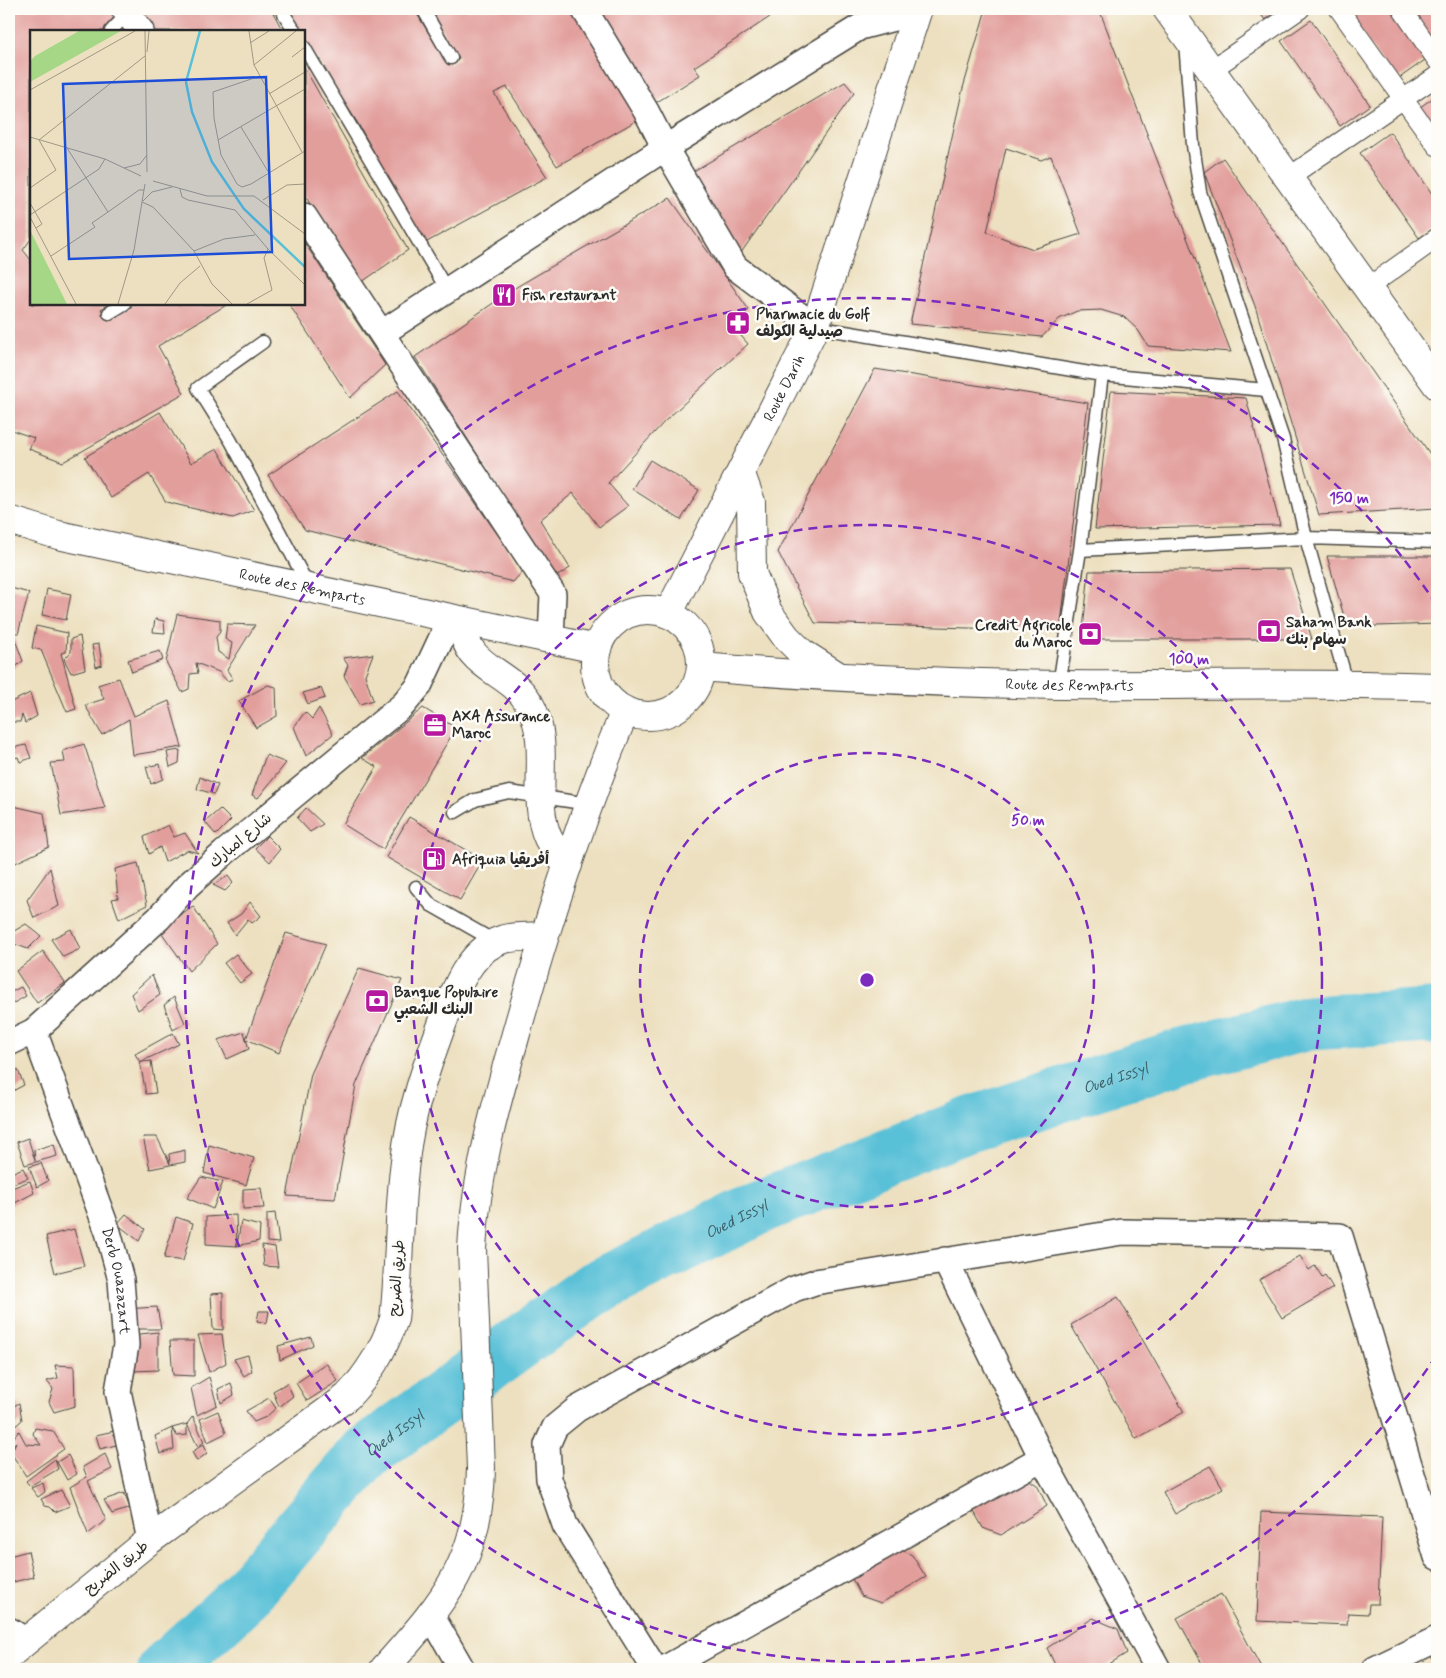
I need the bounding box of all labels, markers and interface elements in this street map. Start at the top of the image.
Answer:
inset map [30,30,305,305]
restaurant icon: Fish restaurant [491,282,517,308]
place label: Fish restaurant [522,286,617,306]
place label: Pharmacie du Golf صيدلية الكولف [756,305,870,342]
pharmacy icon: Pharmacie du Golf صيدلية الكولف [725,310,751,336]
street label: Route Darih [759,351,810,425]
text: 150 m [1329,489,1369,509]
street label: Route des Remparts [237,565,367,611]
place label: Saham Bank سهام بنك [1286,613,1372,650]
place label: Credit Agricole du Maroc [975,616,1072,653]
bank icon: Saham Bank سهام بنك [1256,618,1282,644]
bank icon: Credit Agricole du Maroc [1077,621,1103,647]
text: 100 m [1169,650,1209,670]
street label: Route des Remparts [1005,675,1134,696]
place label: AXA Assurance Maroc [452,707,550,744]
office icon: AXA Assurance Maroc [422,712,448,738]
street label: شارع امبارك [205,809,276,873]
text: 50 m [1011,811,1045,831]
fuel station icon: Afriquia أفريقيا [421,846,447,872]
place label: Afriquia أفريقيا [452,849,550,870]
centre of rings [858,971,876,989]
place label: Banque Populaire البنك الشعبي [394,983,499,1023]
bank icon: Banque Populaire البنك الشعبي [364,988,390,1014]
water label: Oued Issyl [1080,1058,1153,1099]
water label: Oued Issyl [702,1195,773,1244]
street label: Derb Ouazazart [96,1225,134,1336]
street label: طريق الضريح [384,1239,410,1317]
water label: Oued Issyl [361,1405,430,1462]
street label: طريق الضريح [80,1536,153,1599]

